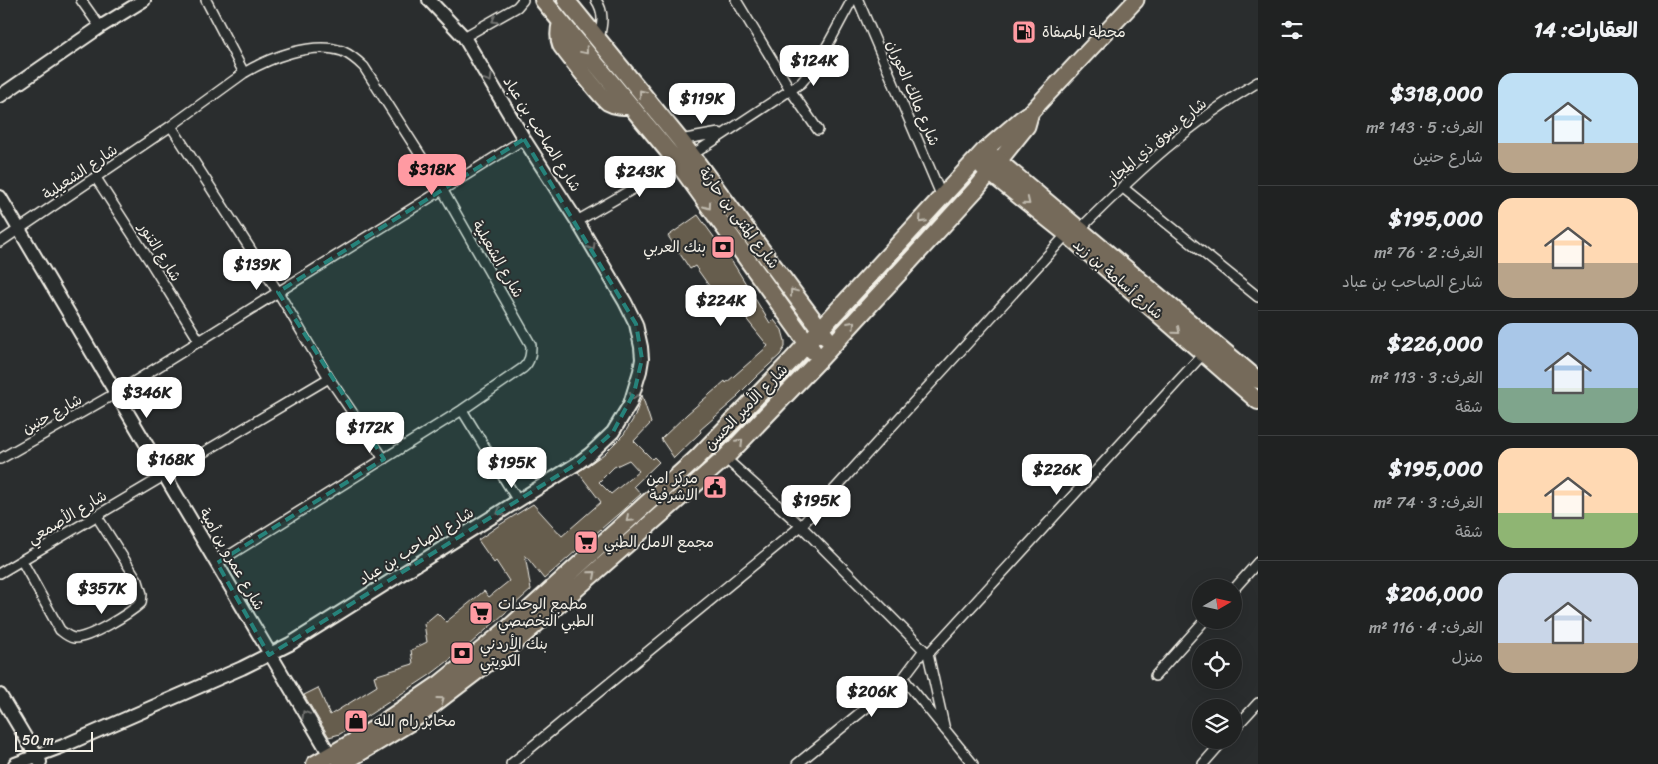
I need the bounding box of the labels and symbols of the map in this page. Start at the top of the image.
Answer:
one-way arrow [491,14,500,24]
fuel station icon: محطة المصفاة [1011,19,1037,45]
place label: محطة المصفاة [1042,19,1126,45]
street label: شارع مالك العوران [879,36,947,150]
pin: $124K [779,44,849,87]
one-way arrow [580,45,588,54]
street label: شارع الصاحب بن عباد [496,71,588,197]
one-way arrow [482,74,492,83]
pin: $119K [667,82,737,125]
one-way arrow [640,90,648,99]
street label: شارع سوق ذي المجاز [1101,91,1213,191]
street label: شارع الشعيلية [37,137,123,207]
pin: $318K [397,154,467,196]
pin: $243K [605,156,675,198]
street label: شارع المثنى بن حارثة [692,161,786,275]
one-way arrow [1021,196,1030,204]
one-way arrow [702,200,711,210]
one-way arrow [918,214,927,223]
street label: شارع الشعيلية [465,215,531,303]
street label: شارع التنور [131,216,188,287]
street label: شارع أسامة بن زيد [1067,232,1169,326]
place label: بنك العربي [643,234,706,260]
bank icon: بنك العربي [710,234,736,260]
one-way arrow [586,242,596,251]
pin: $139K [222,248,292,291]
pin: $224K [686,284,756,327]
one-way arrow [791,289,799,298]
one-way arrow [846,321,855,330]
one-way arrow [1171,325,1180,334]
street label: شارع الأمير الحسن [698,358,794,456]
pin: $346K [112,376,182,419]
street label: شارع حنين [17,387,87,441]
one-way arrow [629,392,639,400]
pin: $172K [335,412,405,454]
one-way arrow [734,439,743,448]
pin: $168K [136,444,206,486]
pin: $195K [477,446,547,489]
pin: $226K [1022,454,1092,496]
place label: مركز امن الاشرفية [646,465,698,508]
public building icon: مركز امن الاشرفية [702,474,728,500]
street label: شارع الأصمعي [22,483,112,551]
pin: $195K [781,484,851,527]
street label: شارع الصاحب بن عباد [353,500,479,592]
street label: شارع عمرو بن أمية [192,503,272,615]
one-way arrow [497,506,506,516]
one-way arrow [625,513,634,522]
supermarket icon: مجمع الامل الطبي [573,529,599,555]
place label: مجمع الامل الطبي [604,529,714,555]
one-way arrow [588,571,597,580]
pin: $357K [67,572,137,615]
north arrow [1192,579,1242,629]
place label: مطمع الوحدات الطبي التخصصي [498,591,594,634]
supermarket icon: مطمع الوحدات الطبي التخصصي [468,600,494,626]
place label: بنك الأردني الكويتي [480,631,548,674]
bank icon: بنك الأردني الكويتي [449,640,475,666]
pin: $206K [837,676,907,718]
one-way arrow [435,697,444,705]
shop icon: مخابز رام الله [343,708,369,734]
place label: مخابز رام الله [374,708,456,734]
one-way arrow [301,710,311,719]
scale bar [15,729,92,752]

